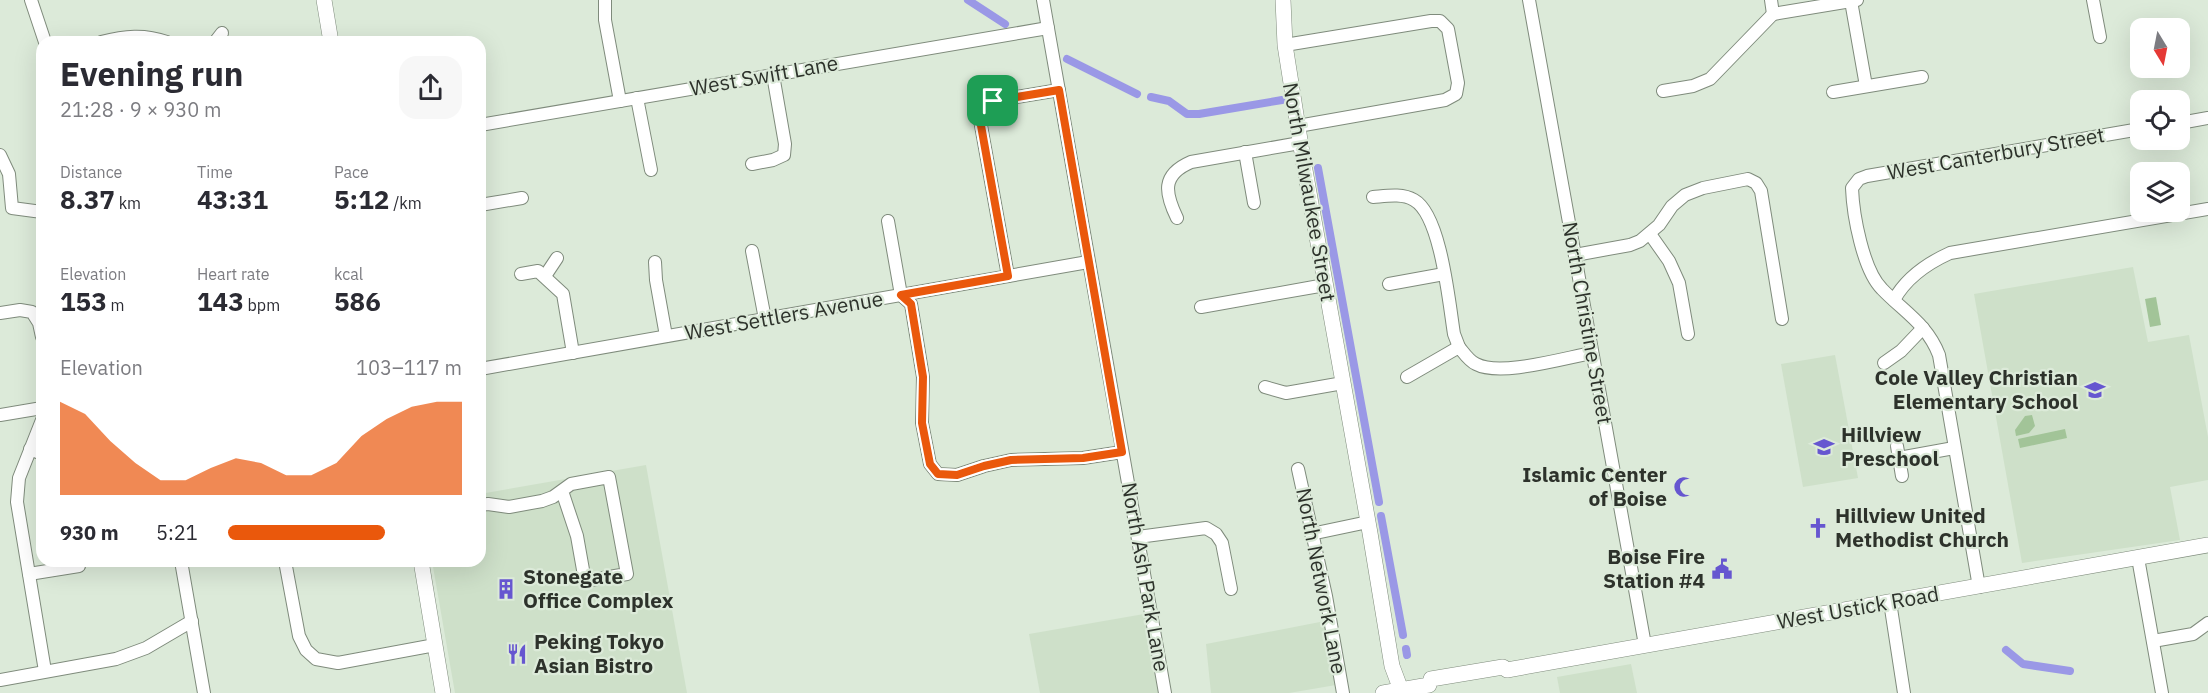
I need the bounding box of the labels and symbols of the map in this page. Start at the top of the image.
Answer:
north arrow [2130,18,2190,78]
street label: West Swift Lane [687,48,840,102]
pin [967,75,1018,126]
street label: North Milwaukee Street [1277,80,1343,304]
street label: West Canterbury Street [1885,120,2107,186]
street label: North Christine Street [1556,219,1620,426]
street label: West Settlers Avenue [682,284,885,346]
place label: Cole Valley Christian Elementary School [1875,363,2078,415]
school or university icon: Cole Valley Christian Elementary School [2083,378,2107,402]
place label: Hillview Preschool [1841,420,1939,472]
school or university icon: Hillview Preschool [1812,435,1836,459]
place label: Islamic Center of Boise [1522,460,1668,512]
mosque icon: Islamic Center of Boise [1672,475,1696,499]
street label: North Ash Park Lane [1116,480,1176,674]
street label: North Network Lane [1290,485,1354,676]
place label: Hillview United Methodist Church [1835,501,2009,553]
church icon: Hillview United Methodist Church [1806,516,1830,540]
place label: Boise Fire Station #4 [1603,542,1705,594]
public building icon: Boise Fire Station #4 [1710,557,1734,581]
place label: Stonegate Office Complex [523,562,674,614]
building icon: Stonegate Office Complex [494,577,518,601]
street label: West Ustick Road [1775,579,1941,635]
place label: Peking Tokyo Asian Bistro [534,627,664,679]
restaurant icon: Peking Tokyo Asian Bistro [505,642,529,666]

